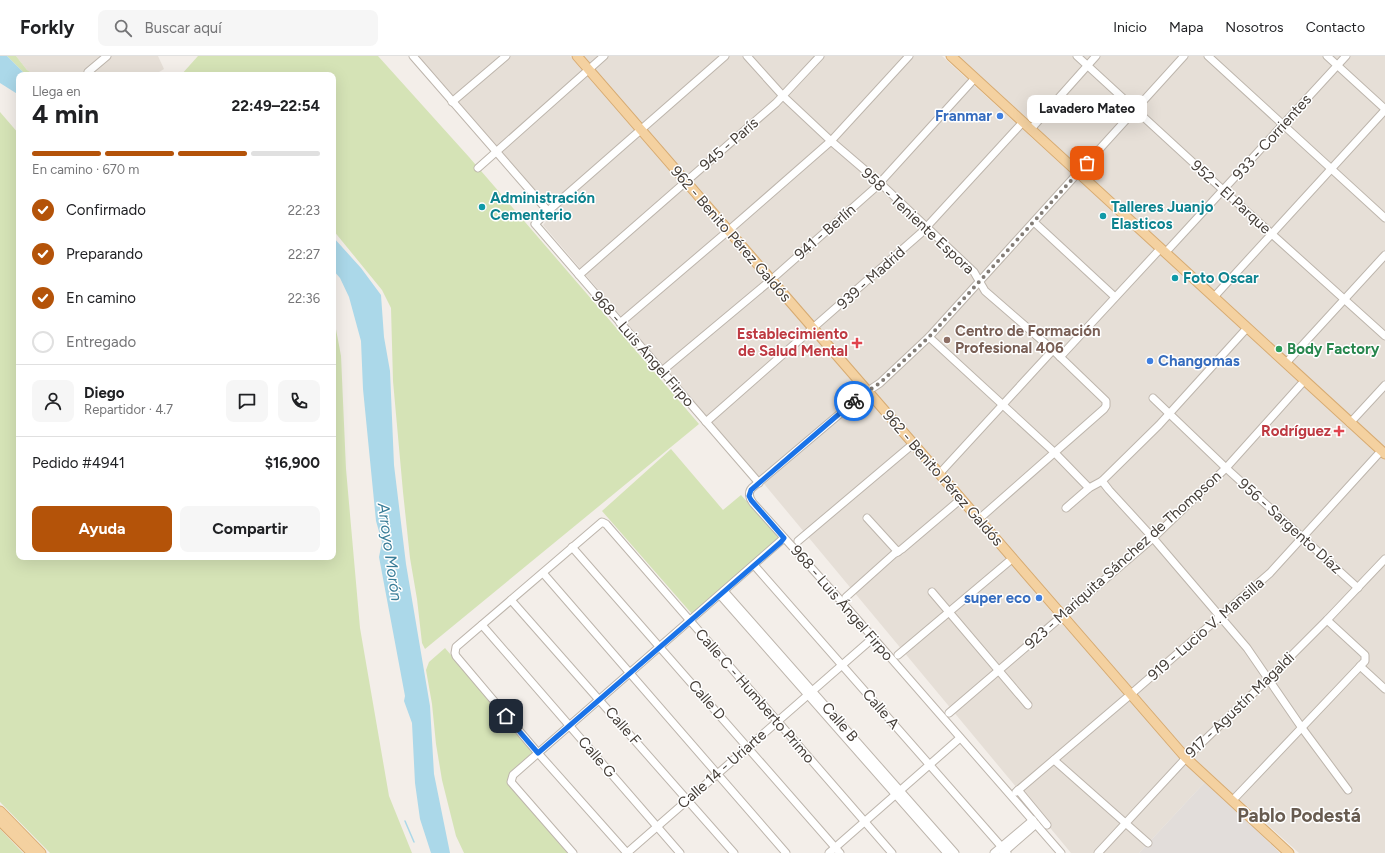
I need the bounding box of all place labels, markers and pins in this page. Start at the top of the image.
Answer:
callout: Lavadero Mateo [1027,95,1147,123]
place label: Franmar [935,107,992,125]
marker: Franmar [995,111,1005,121]
pin [1070,146,1104,180]
place label: Administración Cementerio [490,189,595,224]
place label: Talleres Juanjo Elasticos [1111,198,1214,233]
marker: Administración Cementerio [477,202,487,212]
marker: Talleres Juanjo Elasticos [1098,211,1108,221]
place label: Foto Oscar [1183,269,1259,287]
marker: Foto Oscar [1170,273,1180,283]
place label: Centro de Formación Profesional 406 [955,322,1101,357]
place label: Establecimiento de Salud Mental [737,325,848,360]
marker: Centro de Formación Profesional 406 [942,335,952,345]
marker: Establecimiento de Salud Mental [851,337,863,349]
place label: Body Factory [1287,340,1380,358]
marker: Body Factory [1274,344,1284,354]
place label: Changomas [1158,352,1240,370]
marker: Changomas [1145,356,1155,366]
place label: Rodríguez [1261,422,1331,440]
marker: Rodríguez [1334,426,1344,436]
place label: super eco [964,589,1031,607]
marker: super eco [1034,593,1044,603]
pin [489,699,523,733]

